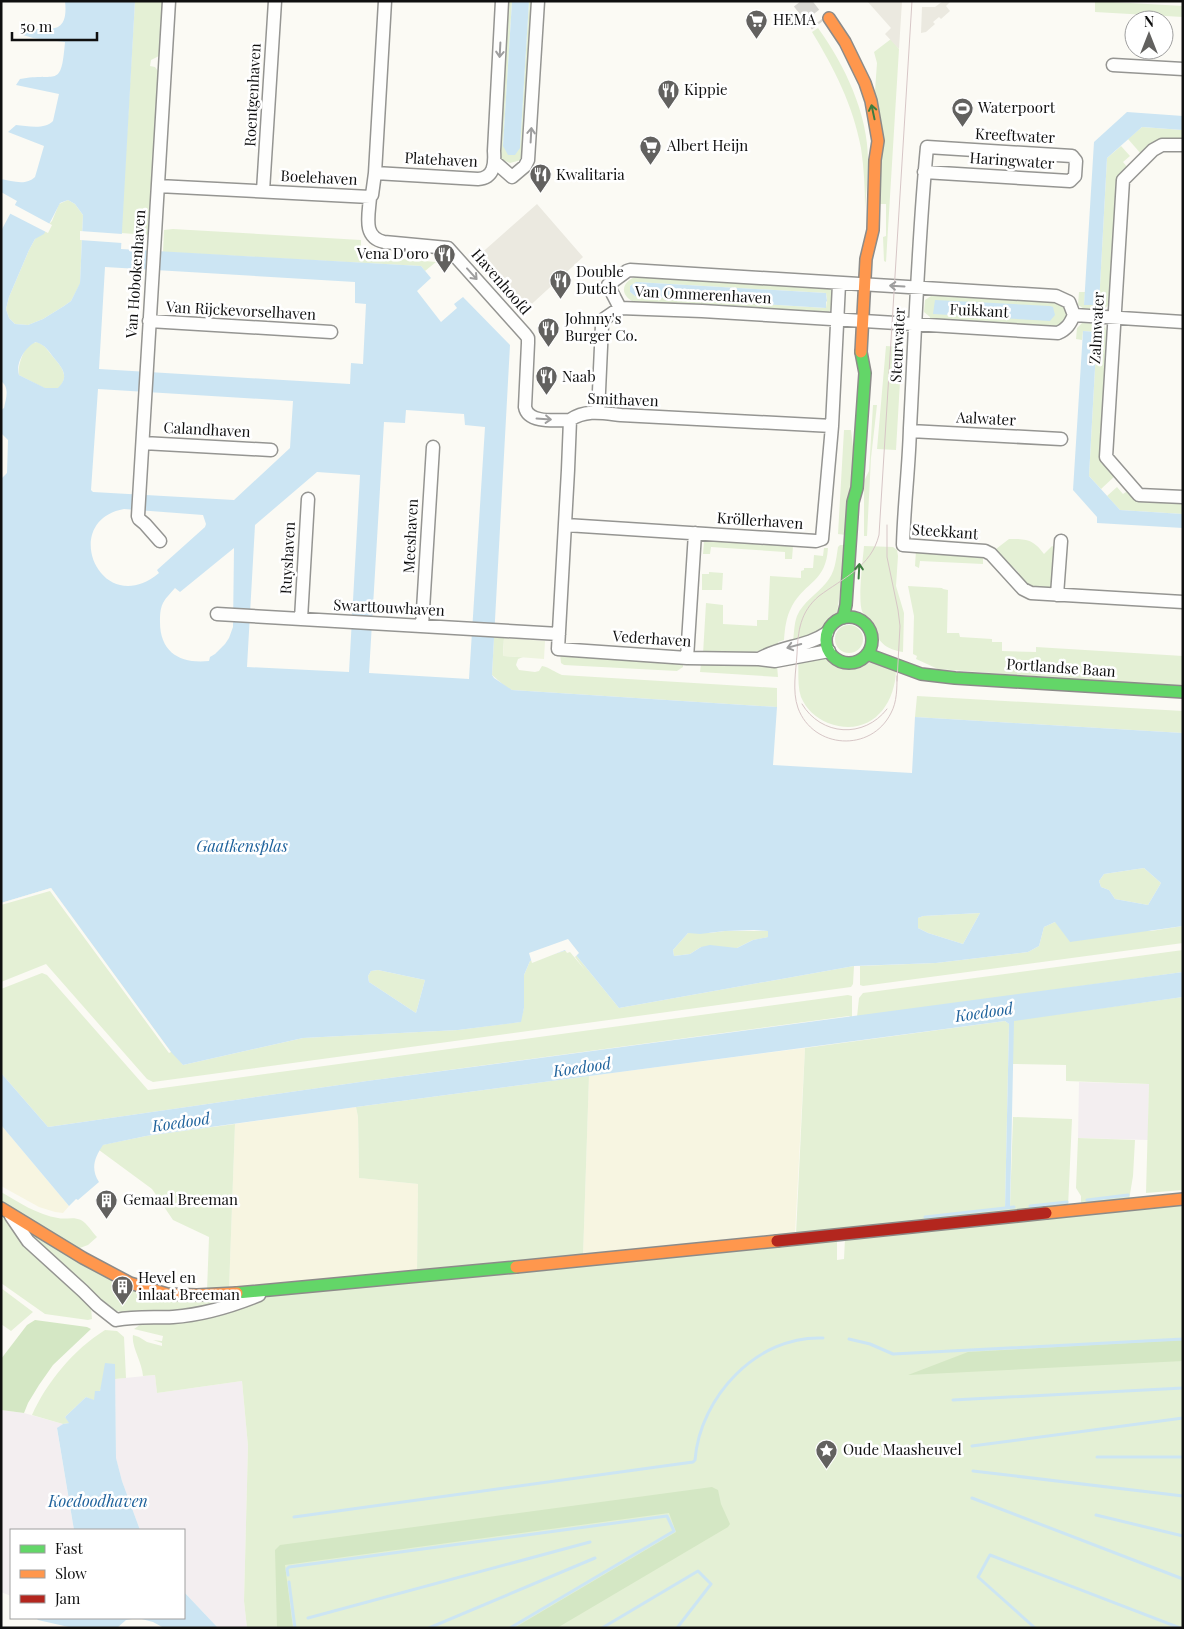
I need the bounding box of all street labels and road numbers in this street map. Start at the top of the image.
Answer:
street label: Roentgenhaven [239,43,265,147]
street label: Kreeftwater [974,123,1056,147]
street label: Platehaven [404,147,478,171]
street label: Haringwater [969,147,1055,173]
street label: Boelehaven [280,165,358,189]
street label: Van Hobokenhaven [120,209,149,340]
street label: Havenhoofd [468,244,536,319]
street label: Van Ommerenhaven [633,280,772,308]
street label: Zalmwater [1084,291,1108,365]
street label: Van Rijckevorselhaven [165,296,317,324]
street label: Fuikkant [949,298,1010,322]
street label: Steurwater [885,307,909,383]
street label: Smithaven [587,388,659,410]
street label: Aalwater [955,406,1017,430]
street label: Calandhaven [163,417,251,441]
street label: Meeshaven [398,498,422,574]
street label: Kröllerhaven [716,507,804,533]
street label: Steekkant [911,519,979,543]
street label: Ruyshaven [275,521,299,595]
street label: Swarttouwhaven [333,594,445,620]
street label: Vederhaven [611,625,692,651]
street label: Portlandse Baan [1006,653,1116,681]

